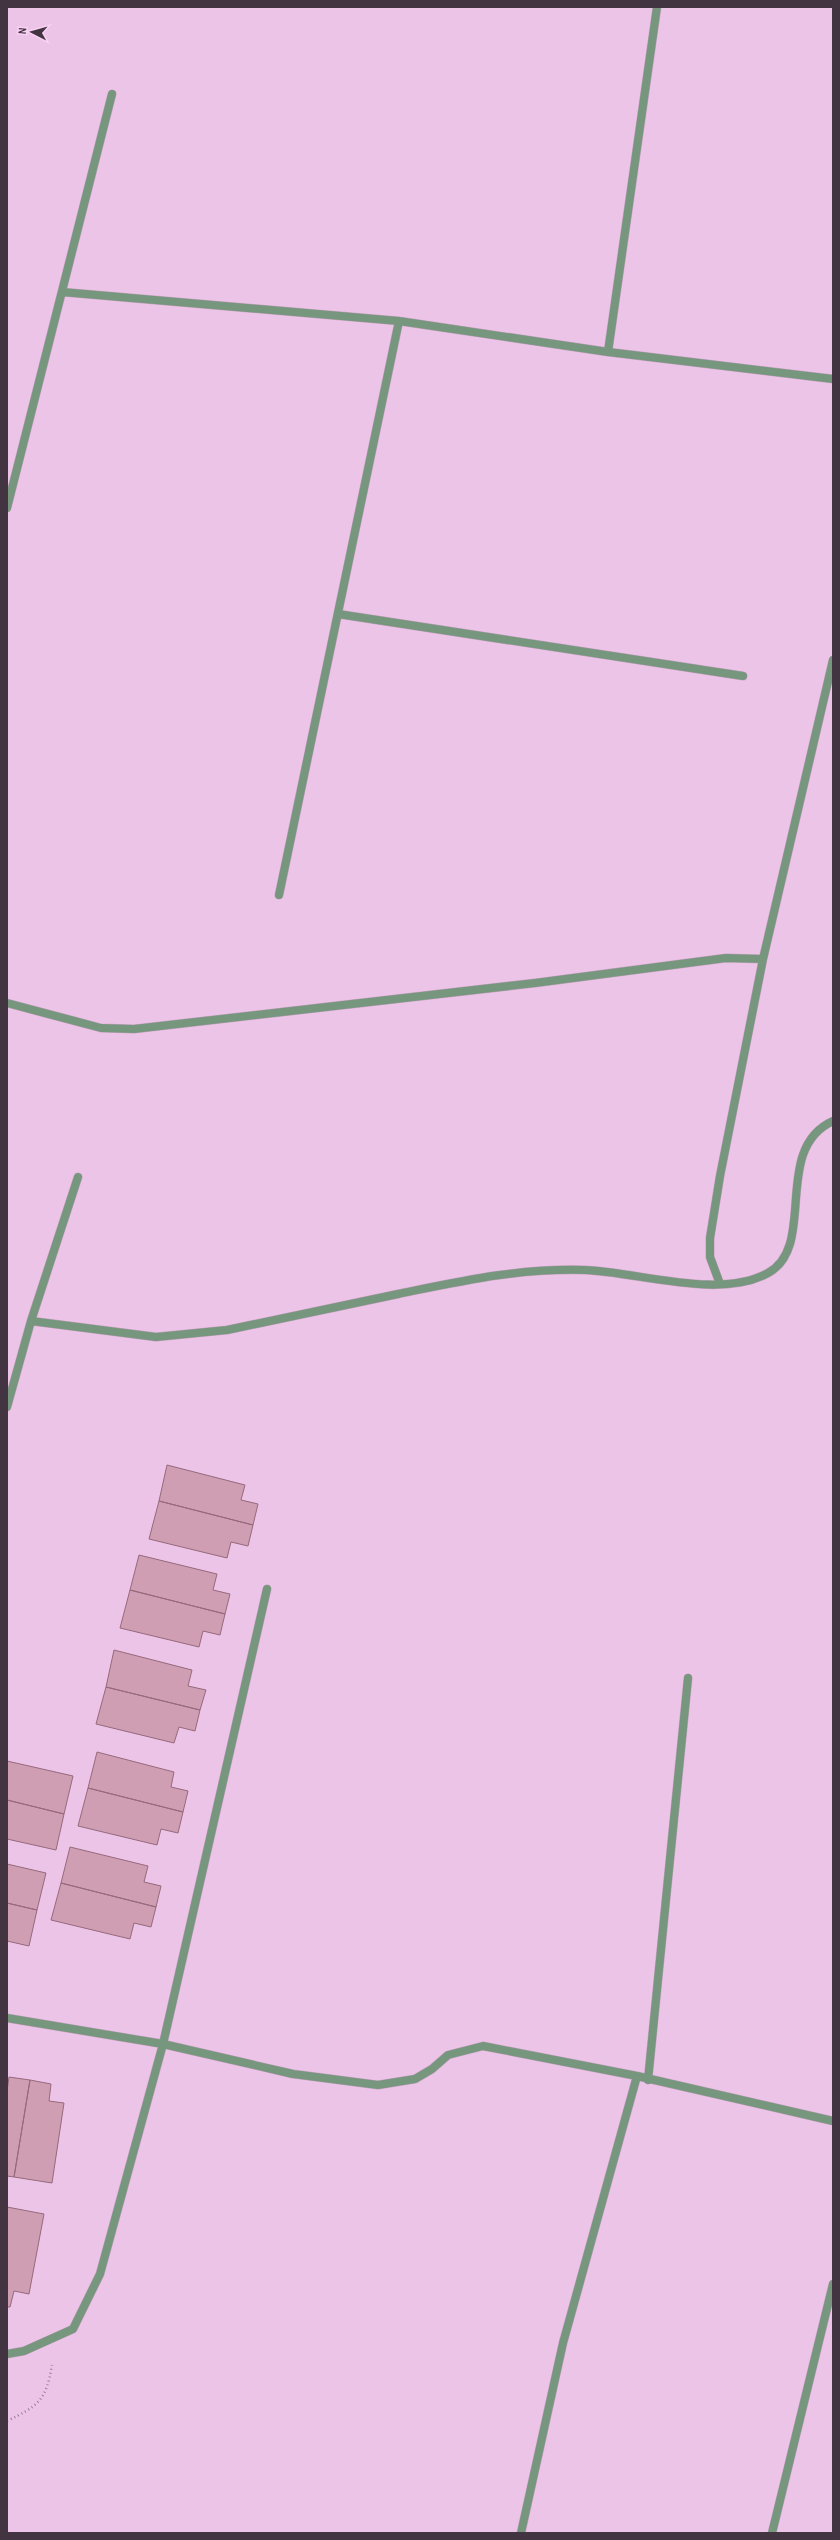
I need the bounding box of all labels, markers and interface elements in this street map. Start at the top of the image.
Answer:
north arrow [12,12,52,52]
text: N [15,27,29,35]

